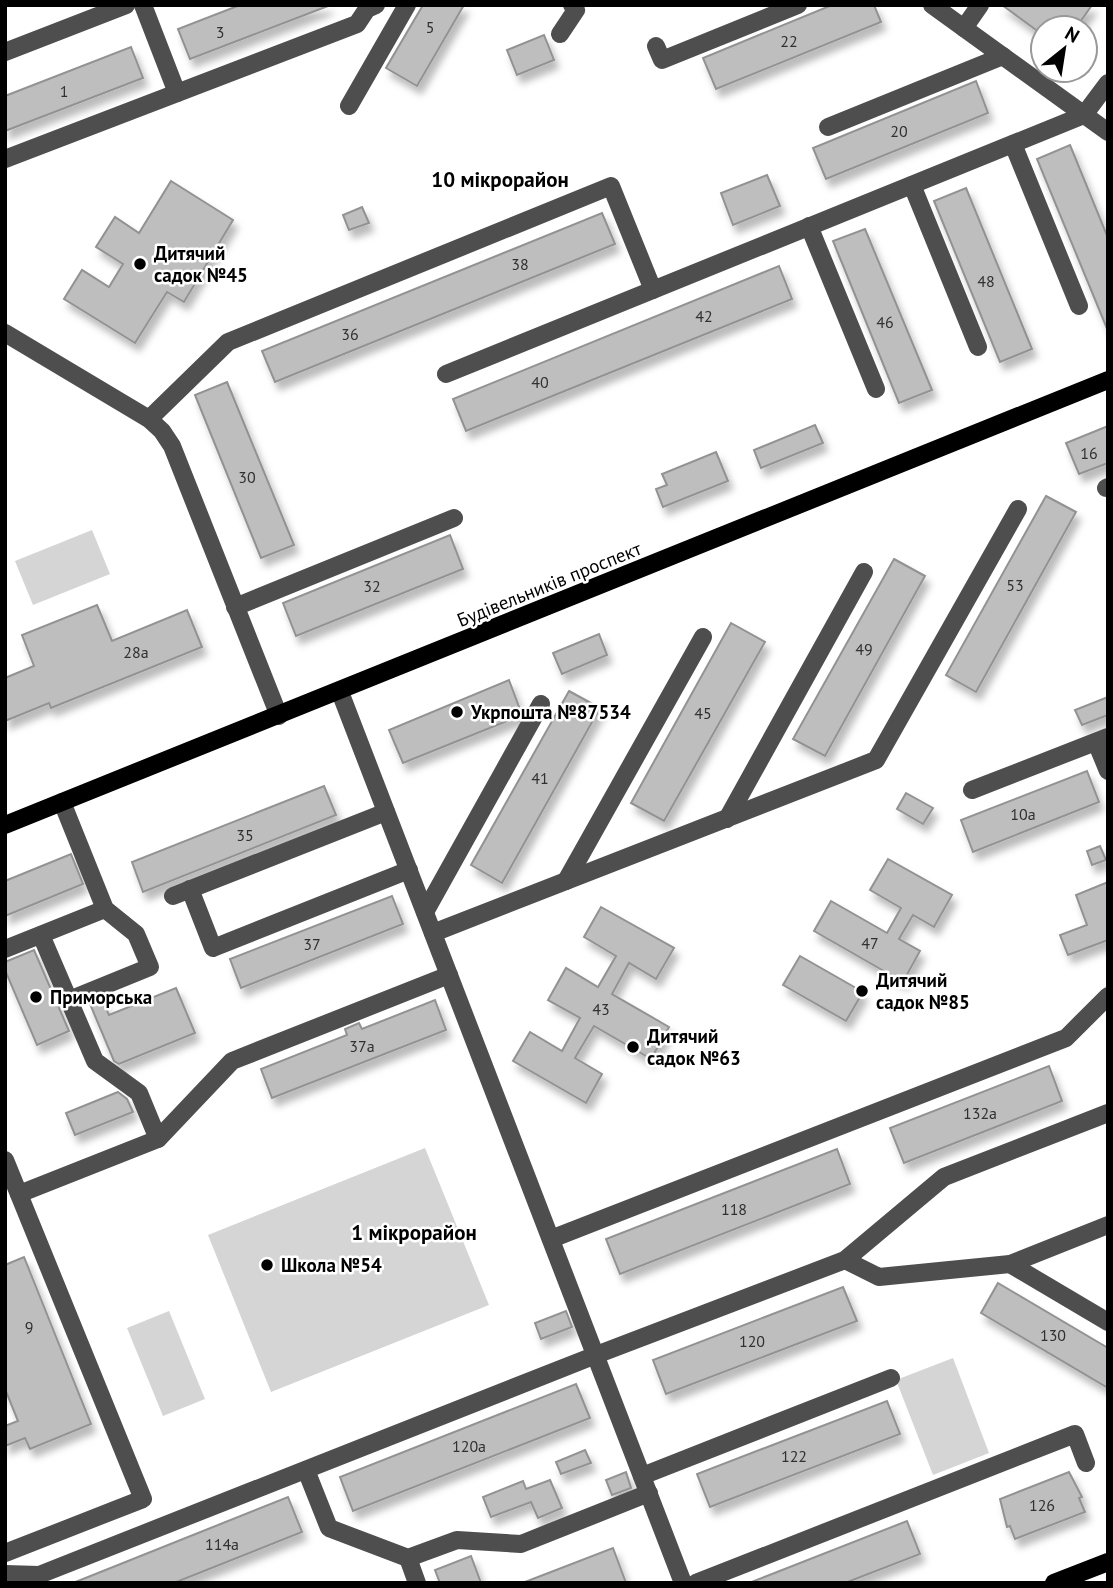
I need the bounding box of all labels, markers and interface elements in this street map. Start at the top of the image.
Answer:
north arrow [1029,14,1099,84]
house number: 5 [426,17,434,37]
text: N [1061,21,1084,48]
house number: 3 [216,22,224,42]
house number: 22 [780,31,798,51]
house number: 1 [60,81,68,101]
house number: 20 [890,121,908,141]
district label: 10 мікрорайон [431,166,569,193]
place label: Дитячий садок №45 [154,241,248,287]
house number: 38 [511,254,529,274]
marker: Дитячий садок №45 [132,256,148,272]
house number: 48 [977,271,995,291]
house number: 42 [695,306,713,326]
house number: 46 [876,312,894,332]
house number: 36 [341,324,359,344]
house number: 40 [531,372,549,392]
house number: 16 [1080,443,1098,463]
house number: 30 [238,467,256,487]
street label: Будівельників проспект [453,536,645,632]
house number: 53 [1006,575,1024,595]
house number: 32 [363,576,381,596]
house number: 49 [855,639,873,659]
house number: 28а [123,642,149,662]
place label: Укрпошта №87534 [470,700,631,724]
house number: 45 [694,703,712,723]
marker: Укрпошта №87534 [449,704,465,720]
house number: 41 [531,768,549,788]
house number: 10а [1010,804,1036,824]
house number: 35 [236,825,254,845]
house number: 47 [861,933,879,953]
house number: 37 [303,934,321,954]
place label: Дитячий садок №85 [876,968,970,1014]
marker: Дитячий садок №85 [854,983,870,999]
place label: Приморська [50,985,152,1009]
marker: Приморська [28,989,44,1005]
house number: 43 [592,999,610,1019]
place label: Дитячий садок №63 [647,1024,741,1070]
house number: 37а [349,1036,375,1056]
marker: Дитячий садок №63 [625,1039,641,1055]
house number: 132а [963,1103,997,1123]
house number: 118 [721,1199,747,1219]
district label: 1 мікрорайон [351,1219,477,1246]
place label: Школа №54 [281,1253,382,1277]
marker: Школа №54 [259,1257,275,1273]
house number: 9 [25,1317,33,1337]
house number: 130 [1040,1325,1066,1345]
house number: 120 [739,1331,765,1351]
house number: 120а [452,1436,486,1456]
house number: 122 [781,1446,807,1466]
house number: 126 [1029,1495,1055,1515]
house number: 114а [205,1534,239,1554]

